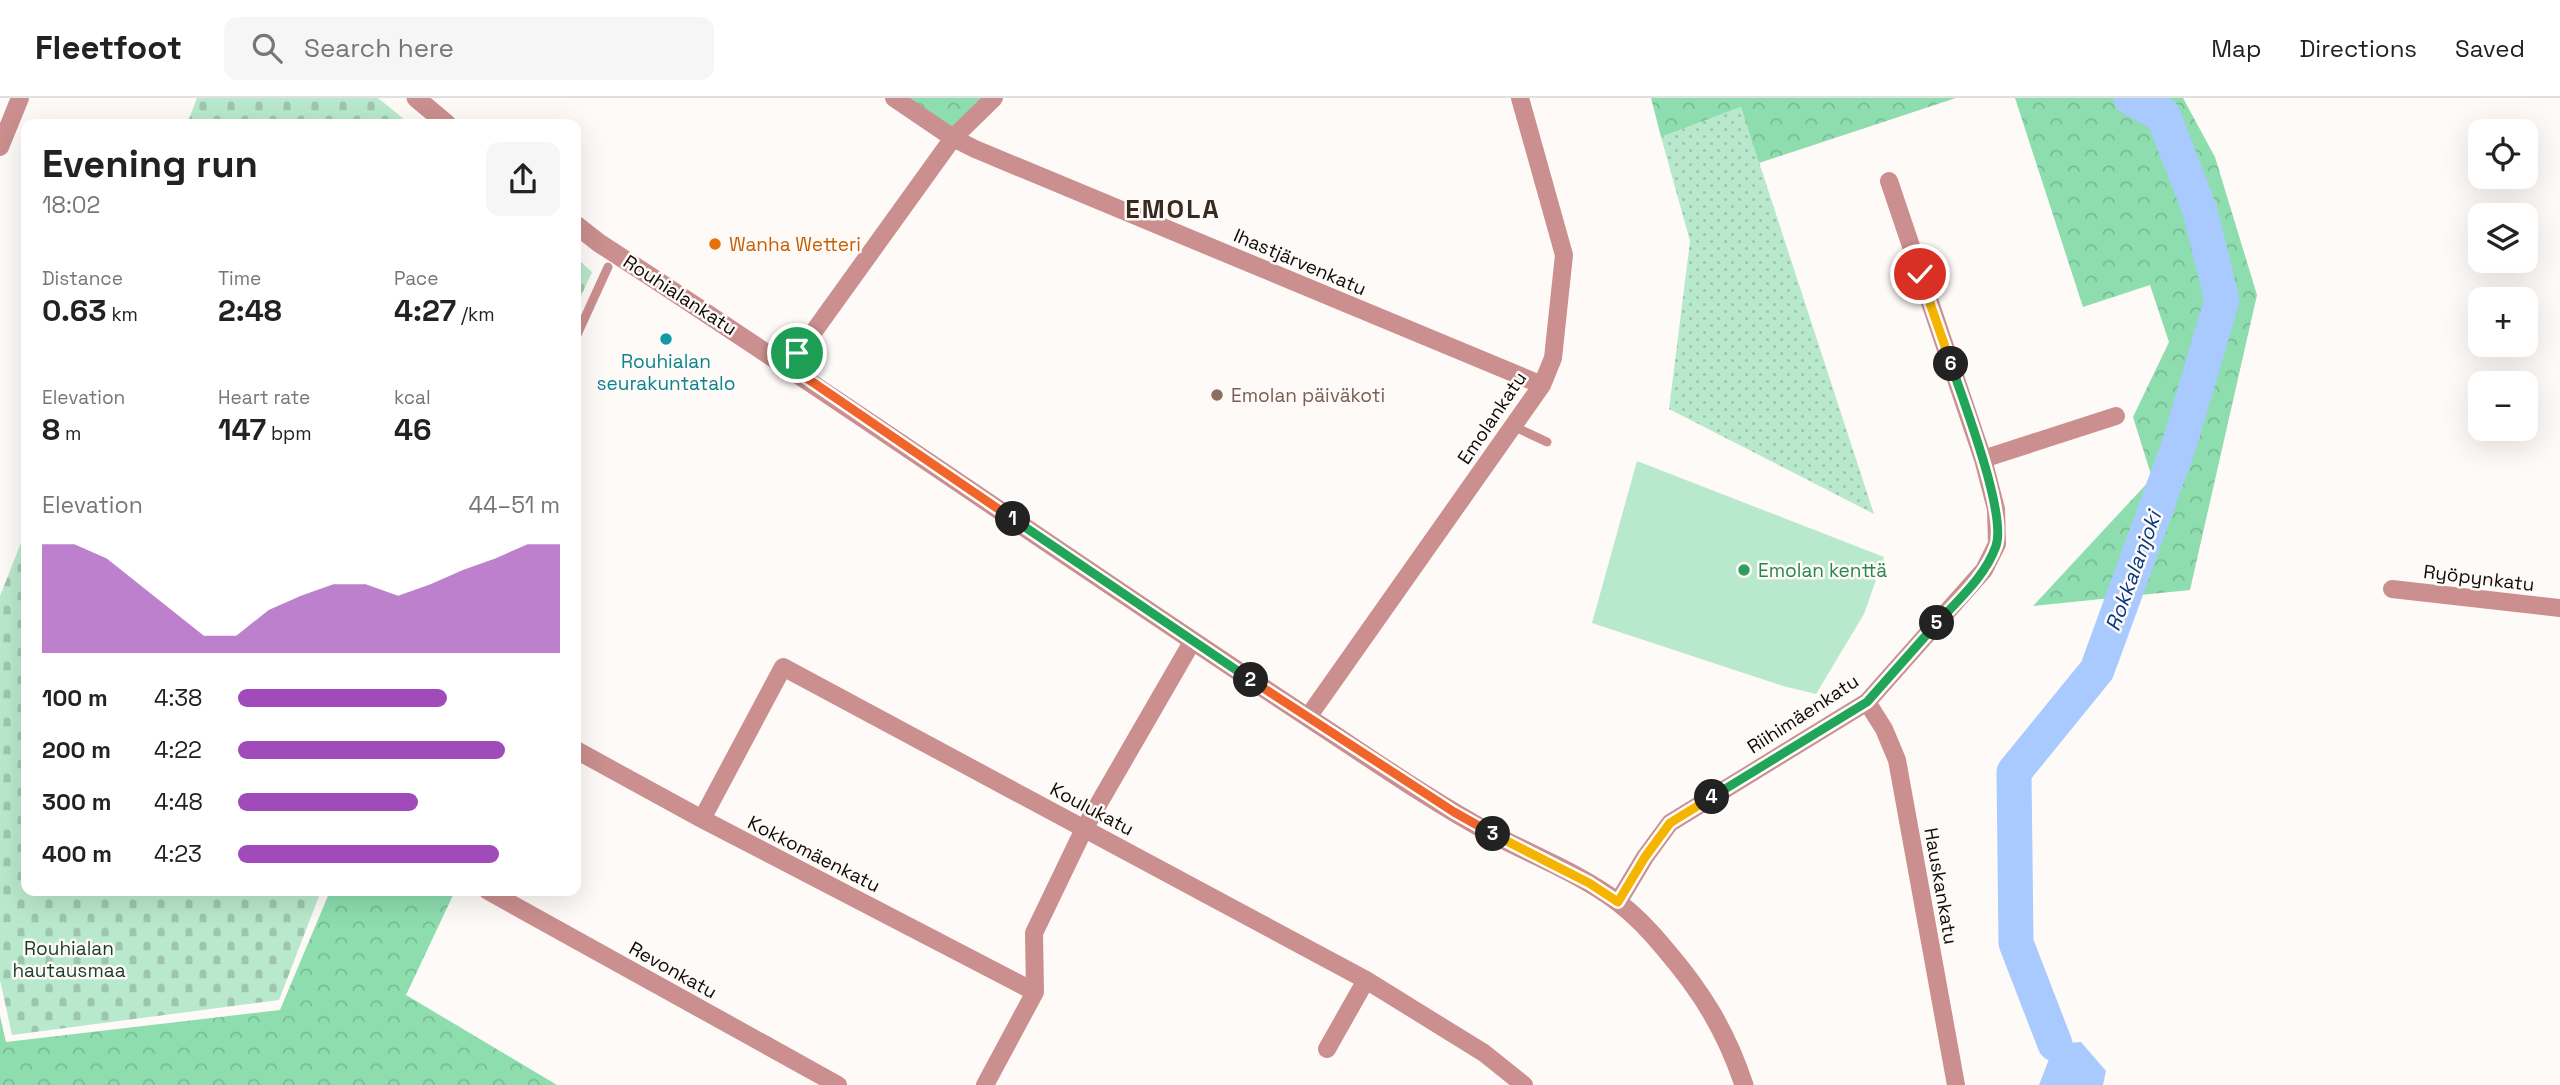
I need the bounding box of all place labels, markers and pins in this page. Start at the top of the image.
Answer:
place label: Wanha Wetteri [729,232,861,257]
marker: Wanha Wetteri [707,236,723,252]
pin [1890,244,1950,304]
pin [767,323,827,383]
marker: Rouhialan seurakuntatalo [658,331,674,347]
pin: 6 [1934,346,1968,382]
place label: Rouhialan seurakuntatalo [597,349,735,396]
place label: Emolan päiväkoti [1231,383,1385,408]
marker: Emolan päiväkoti [1209,387,1225,403]
pin: 1 [996,502,1030,536]
place label: Emolan kenttä [1758,558,1887,583]
marker: Emolan kenttä [1736,562,1752,578]
pin: 5 [1920,606,1954,640]
pin: 2 [1234,662,1268,698]
pin: 4 [1694,780,1730,814]
pin: 3 [1476,816,1510,852]

